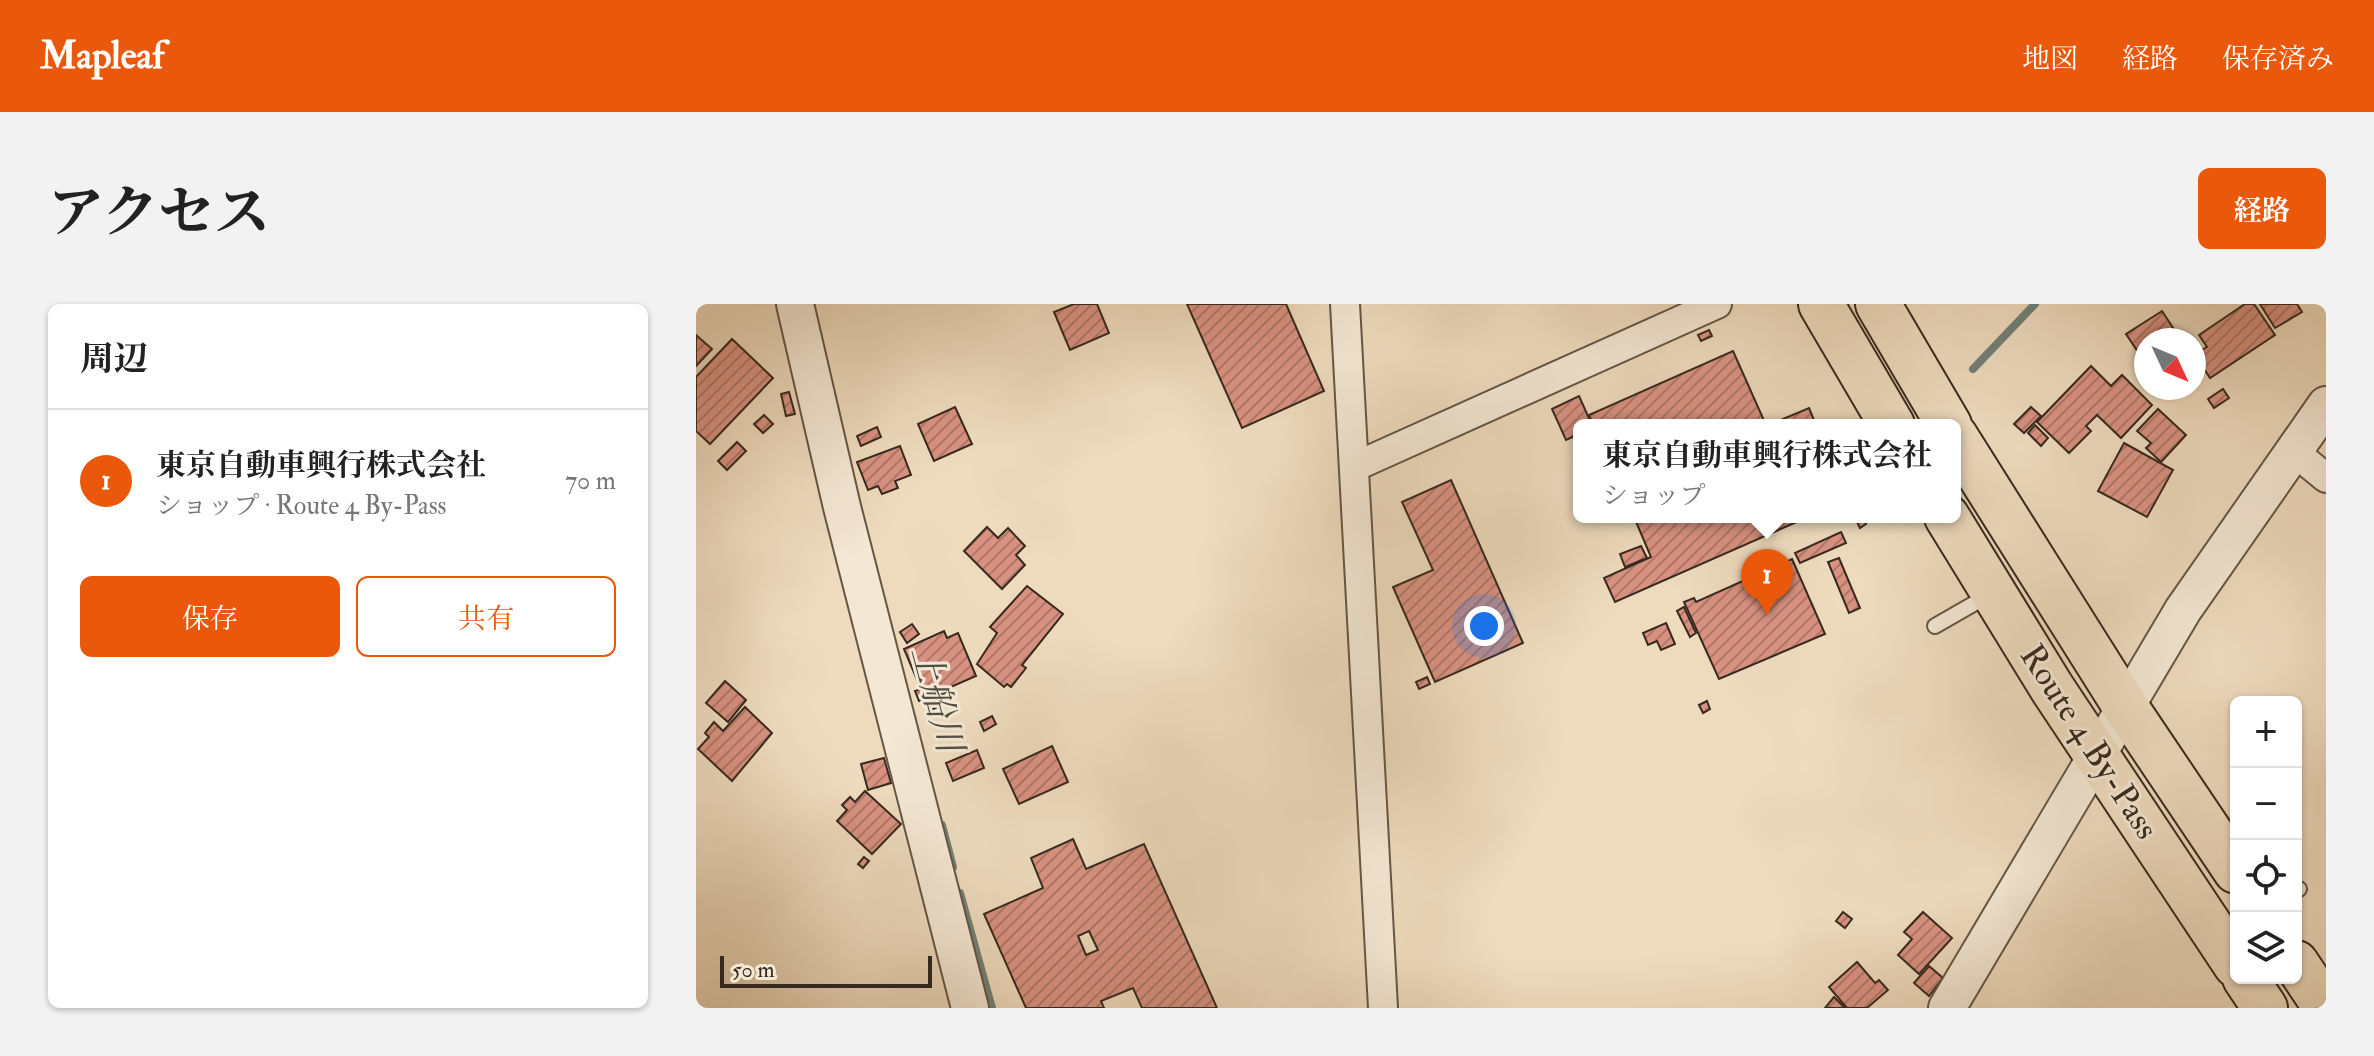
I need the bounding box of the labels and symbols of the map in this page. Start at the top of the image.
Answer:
north arrow [2134,328,2206,400]
pin: 1 [1741,549,1793,615]
your location [1464,606,1504,646]
street label: Route 4 By-Pass [2010,637,2168,847]
water label: 上船川 [901,641,974,761]
scale bar [720,952,932,988]

